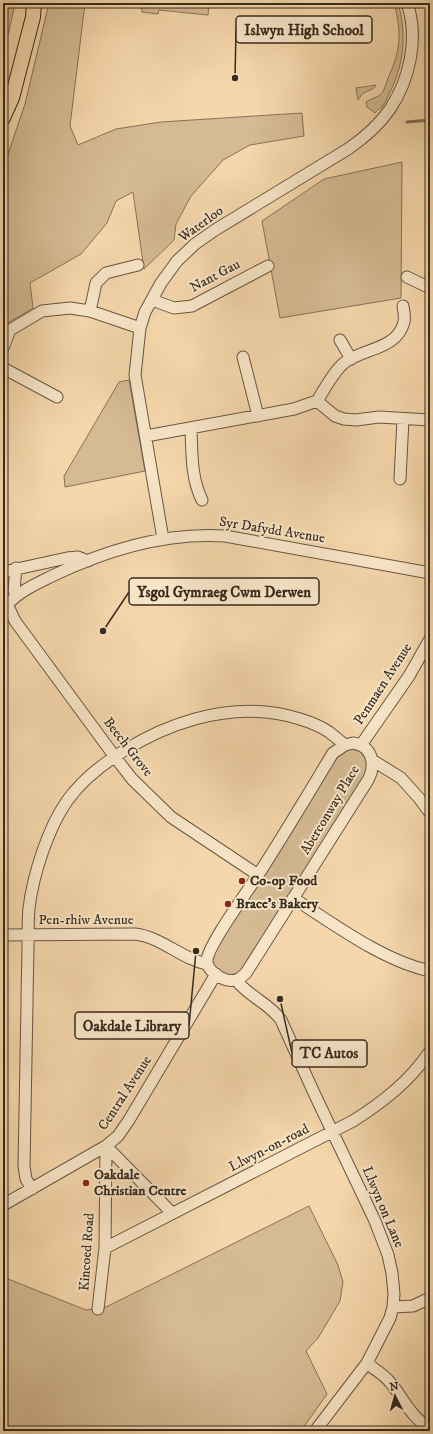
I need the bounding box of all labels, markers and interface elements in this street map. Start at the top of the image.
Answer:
callout: Islwyn High School [236,16,372,43]
text: Islwyn High School [244,21,364,40]
street label: Waterloo [174,202,227,247]
street label: Nant Gau [187,255,243,297]
street label: Syr Dafydd Avenue [218,513,326,547]
callout: Ysgol Gymraeg Cwm Derwen [129,578,319,605]
text: Ysgol Gymraeg Cwm Derwen [136,583,311,602]
street label: Penmaen Avenue [350,640,416,728]
street label: Beech Grove [99,714,157,780]
street label: Aberconway Place [296,762,364,858]
place label: Co-op Food [250,872,318,890]
marker: Co-op Food [237,876,247,886]
place label: Brace's Bakery [236,895,318,913]
marker: Brace's Bakery [223,899,233,909]
street label: Pen-rhiw Avenue [38,911,134,929]
callout: Oakdale Library [75,1012,189,1039]
text: Oakdale Library [83,1017,182,1036]
callout: TC Autos [292,1040,367,1067]
text: TC Autos [299,1044,358,1063]
street label: Central Avenue [94,1052,156,1134]
street label: Llwyn-on-road [226,1120,312,1176]
street label: Llwyn on Lane [358,1164,408,1251]
place label: Oakdale Christian Centre [94,1166,187,1200]
marker: Oakdale Christian Centre [81,1178,91,1188]
street label: Kincoed Road [75,1212,99,1292]
north arrow [375,1376,415,1416]
text: N [389,1380,399,1394]

